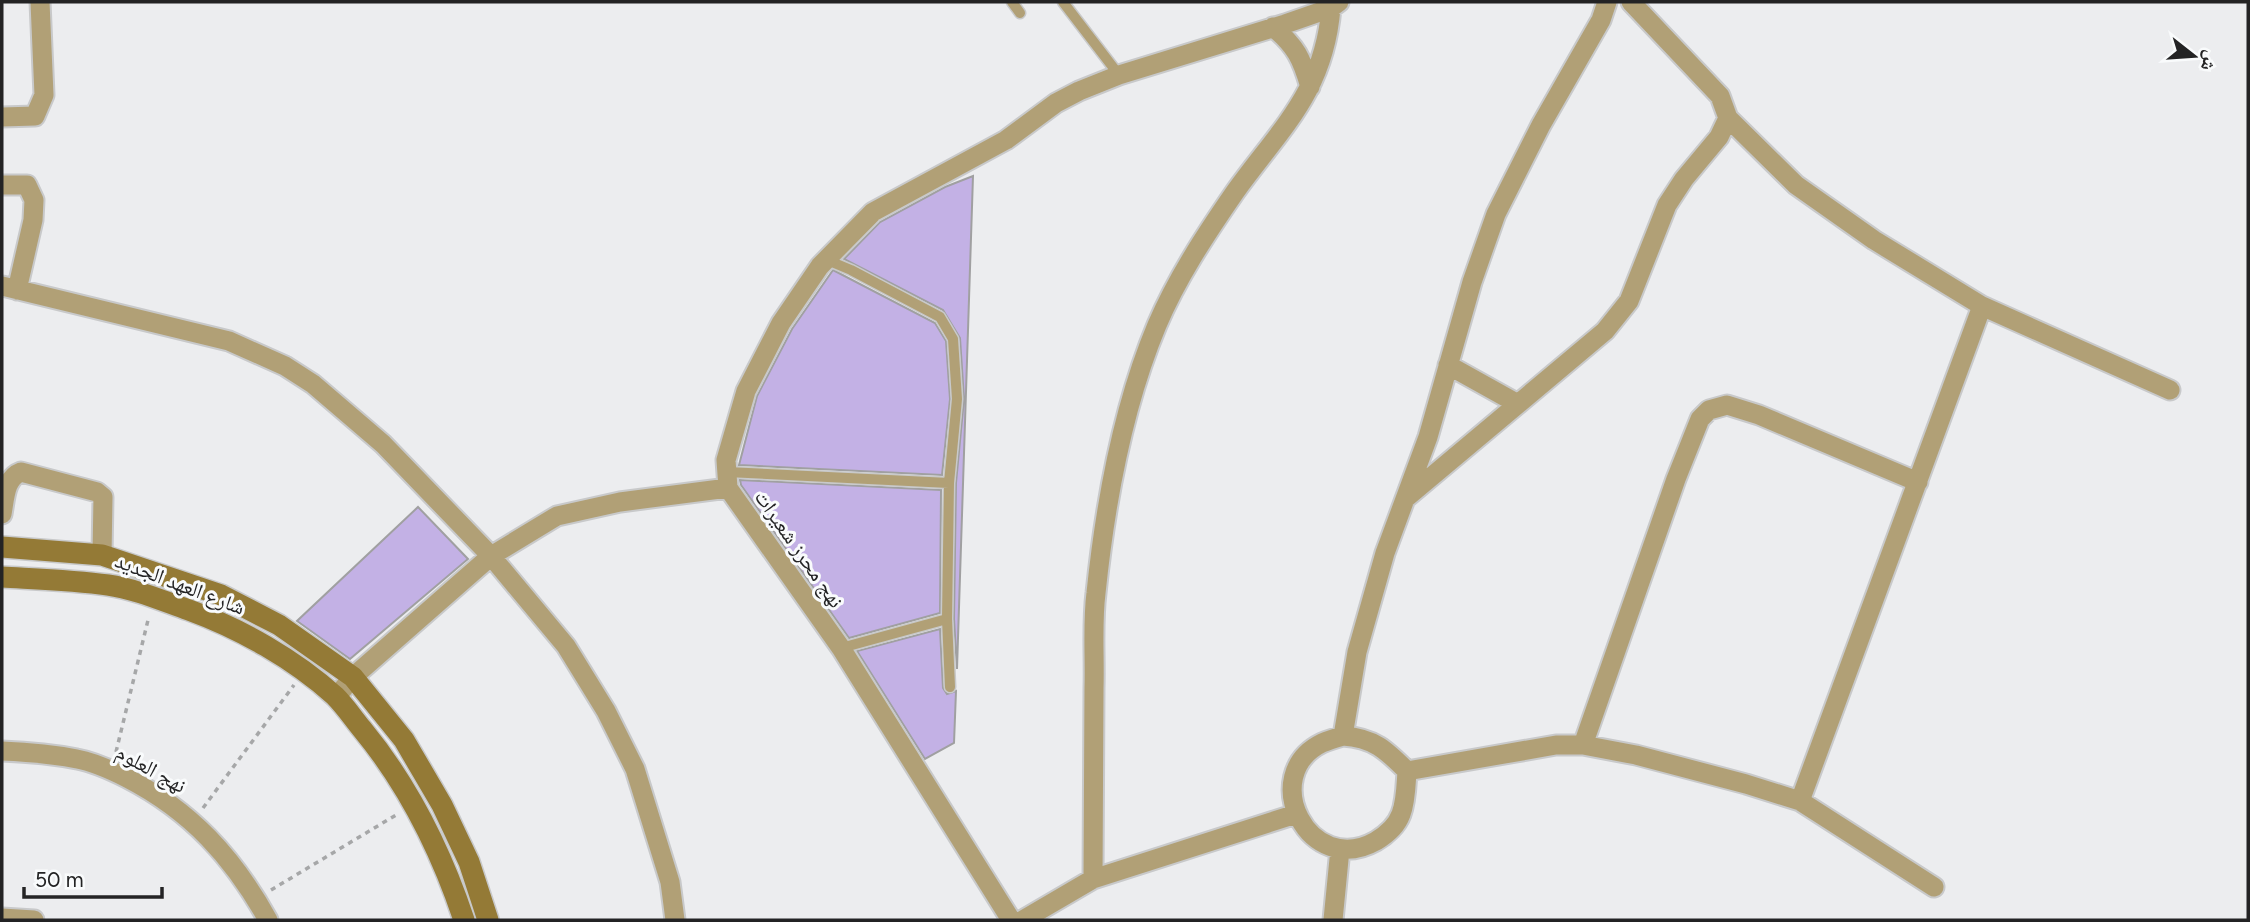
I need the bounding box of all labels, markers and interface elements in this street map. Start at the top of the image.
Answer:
north arrow [2159,21,2229,91]
text: ش [2196,48,2224,74]
street label: نهج محرز شعيرات [749,485,849,613]
street label: شارع العهد الجديد [111,547,249,621]
street label: نهج العلوم [111,739,191,800]
scale bar [24,856,163,900]
text: 50 m [35,867,84,892]

